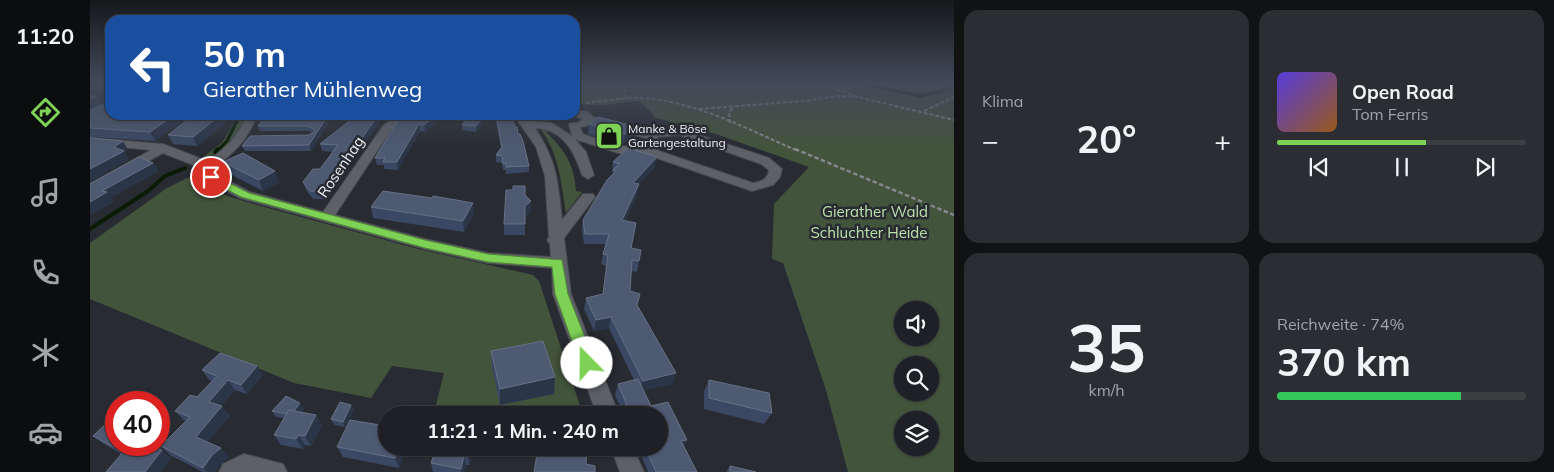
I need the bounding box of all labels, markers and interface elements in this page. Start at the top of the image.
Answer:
text: 11:20 [16,22,74,50]
text: 50 m [203,32,286,76]
icon: left [120,35,185,100]
text: Gierather Mühlenweg [203,75,422,103]
text: Open Road [1352,80,1454,104]
text: Klima [982,91,1023,111]
icon: directions [28,95,63,130]
text: Tom Ferris [1352,104,1429,124]
text: 20° [1076,115,1137,163]
shop icon: Manke & Böse Gartengestaltung [594,121,624,151]
place label: Manke & Böse Gartengestaltung [628,121,726,150]
text: − [982,123,999,158]
text: + [1214,123,1231,158]
street label: Rosenhag [313,132,368,201]
icon: previous [1305,153,1333,181]
icon: pause [1388,153,1416,181]
icon: next [1471,153,1499,181]
pin [190,156,232,198]
icon: arrive [197,163,225,191]
icon: music [28,175,63,210]
park label: Gierather Wald [822,202,928,221]
park label: Schluchter Heide [810,223,928,242]
icon: phone [28,255,63,290]
map controls [894,301,939,456]
button: sound [894,301,939,346]
text: 35 [1067,307,1146,388]
text: Reichweite · 74% [1277,314,1404,334]
icon: climate [28,335,63,370]
position arrow [560,336,612,388]
text: 370 km [1277,338,1411,386]
button: search [894,356,939,401]
text: km/h [1088,380,1125,400]
speed limit sign: 40 [105,391,170,456]
button: layers [894,411,939,456]
icon: car [28,415,63,450]
text: 11:21 · 1 Min. · 240 m [427,419,619,443]

